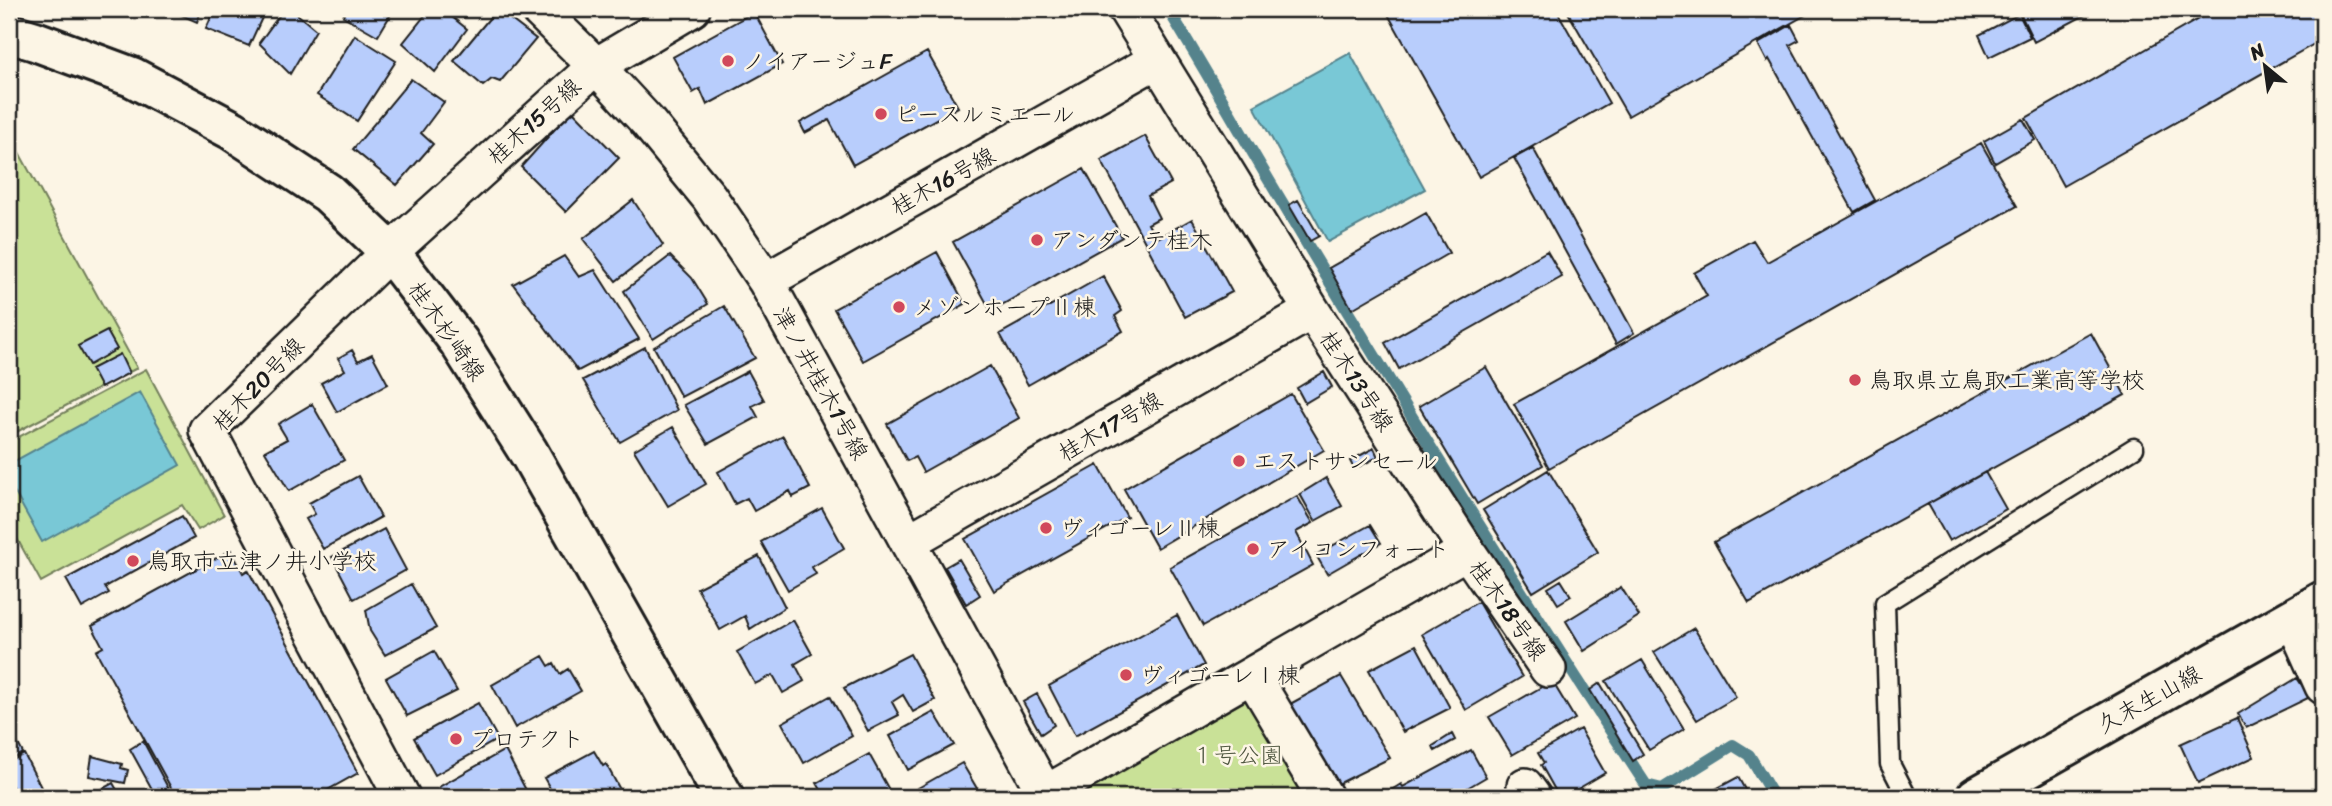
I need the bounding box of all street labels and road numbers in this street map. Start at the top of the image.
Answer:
street label: 桂木15号線 [478,67,591,175]
street label: 桂木16号線 [883,136,1003,227]
street label: 桂木杉崎線 [397,272,496,390]
street label: 津ノ井桂木1号線 [761,299,880,468]
street label: 桂木13号線 [1308,322,1405,440]
street label: 桂木20号線 [202,327,315,442]
street label: 桂木17号線 [1050,380,1170,473]
street label: 桂木18号線 [1458,551,1558,669]
street label: 久末生山線 [2089,654,2209,745]

